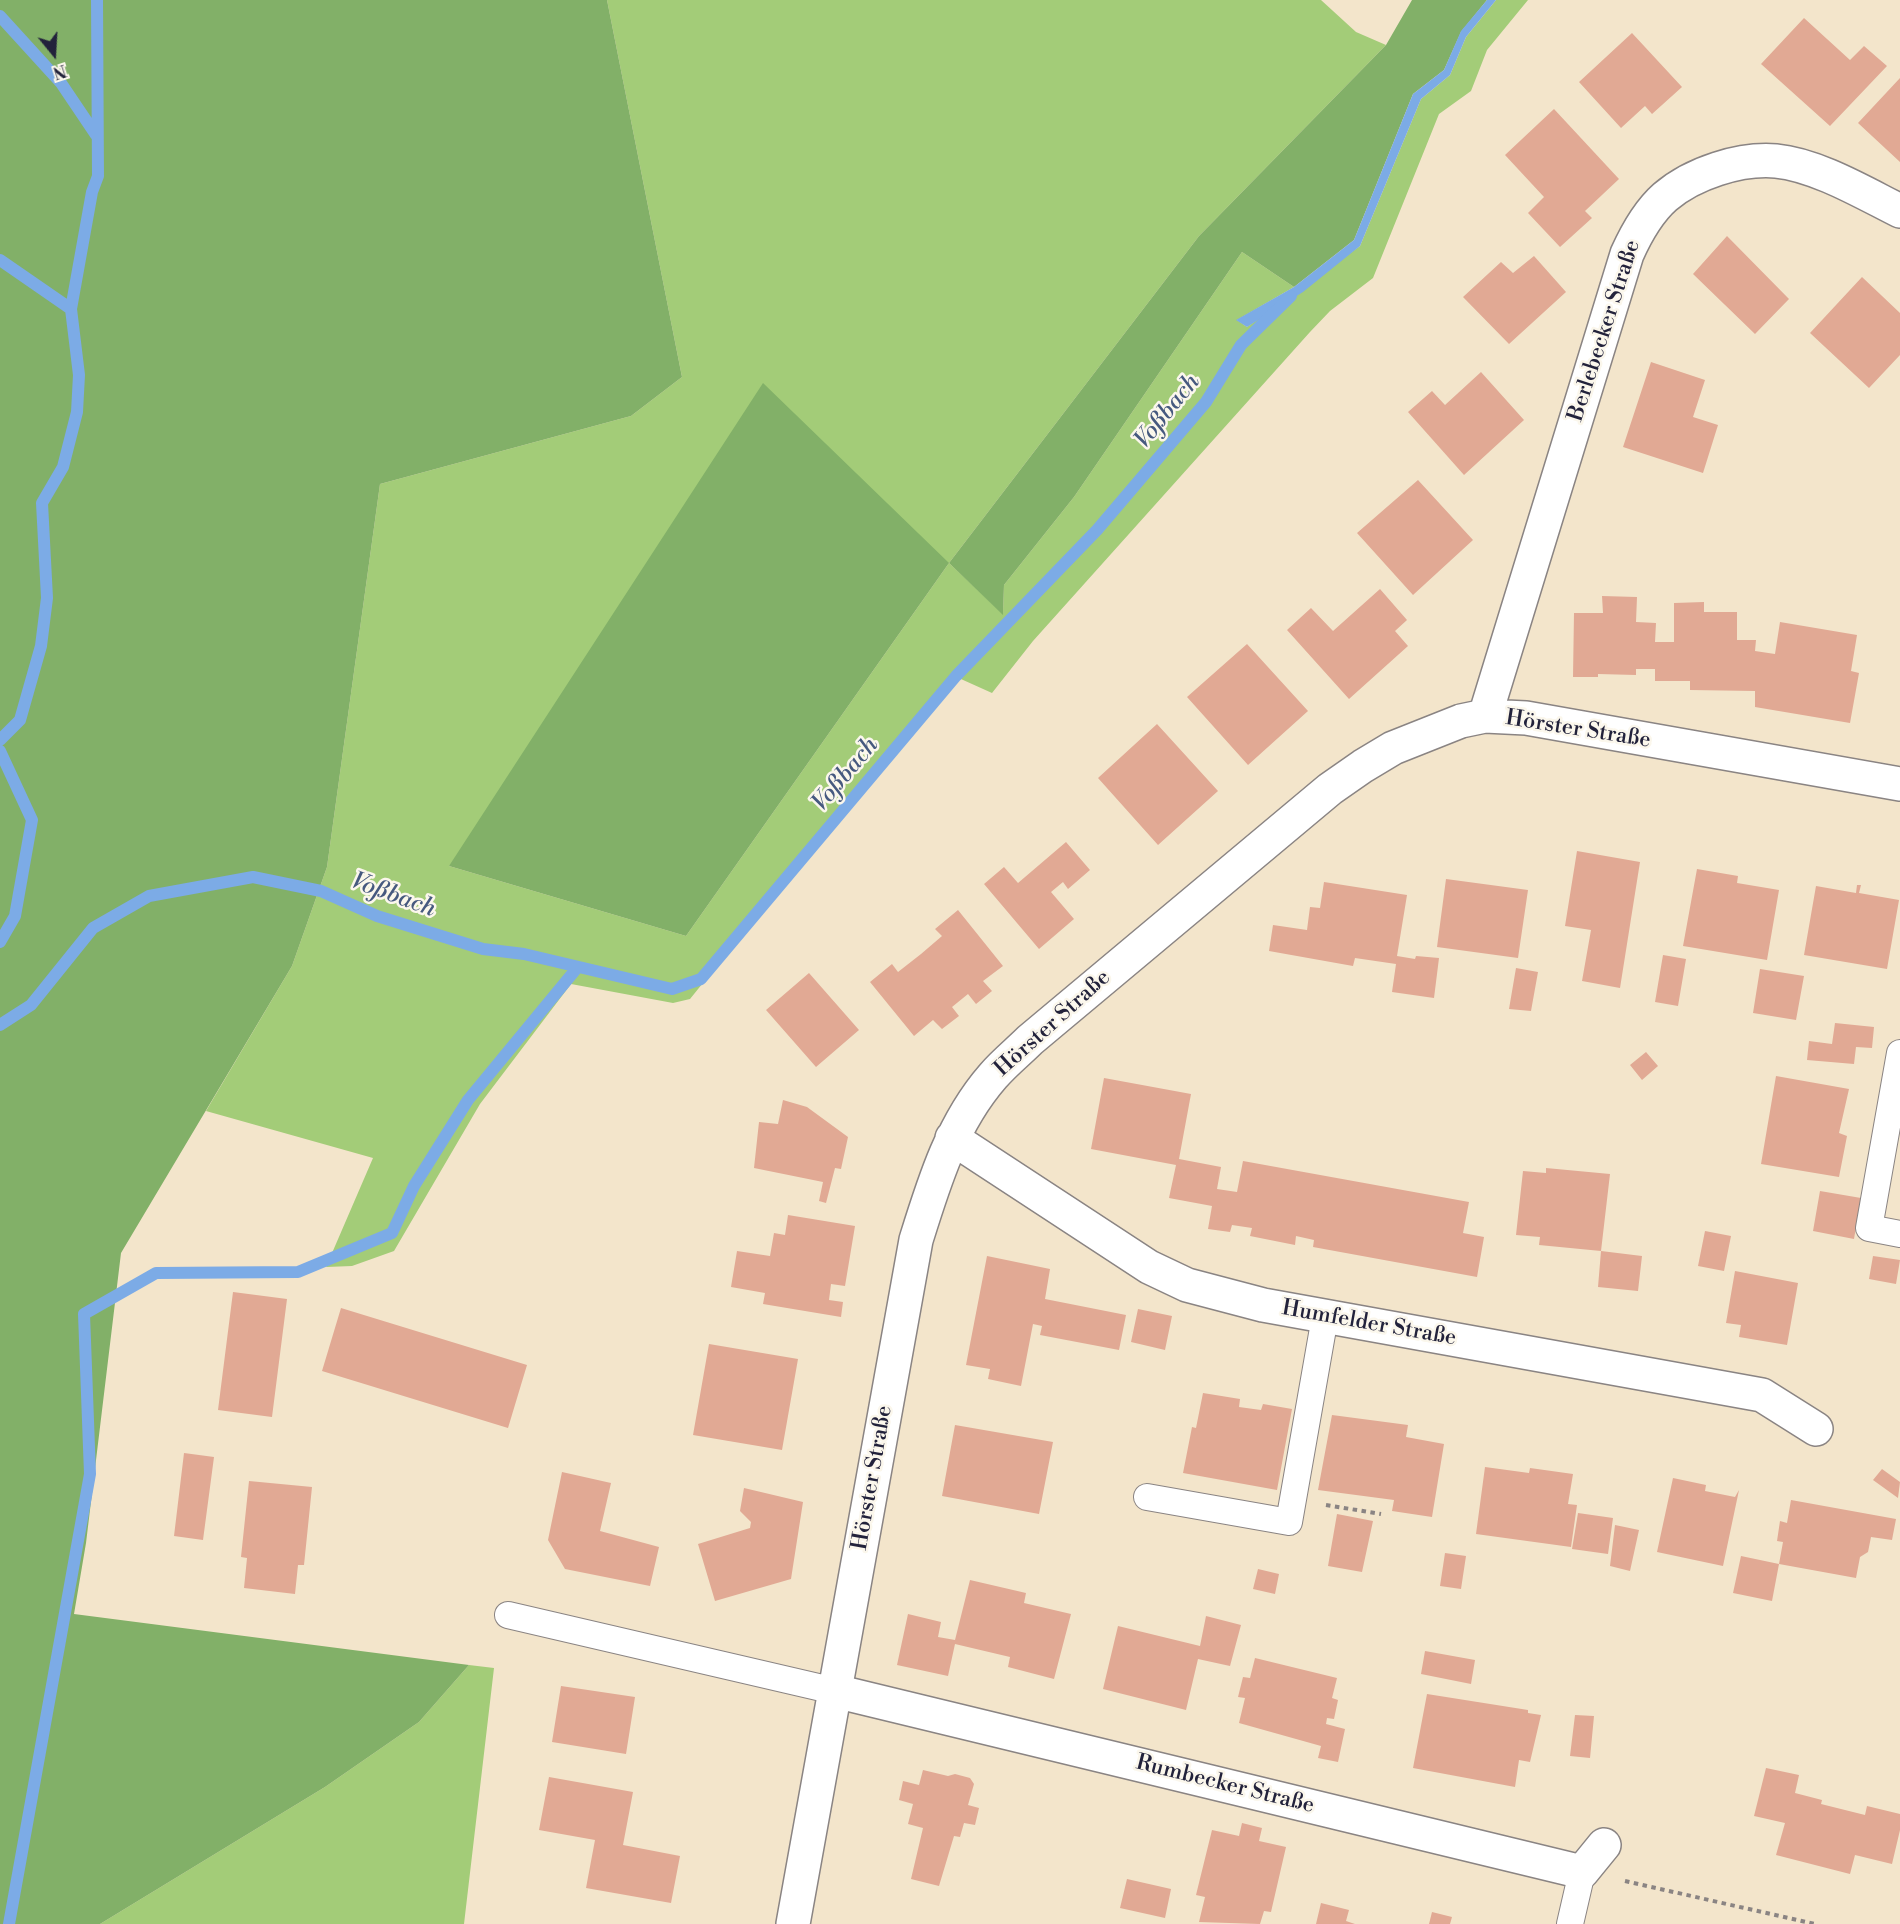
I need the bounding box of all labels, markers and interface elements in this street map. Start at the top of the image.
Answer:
north arrow [24,24,84,84]
text: N [50,60,69,83]
street label: Berlebecker Straße [1563,237,1647,425]
water label: Voßbach [1129,369,1207,455]
street label: Hörster Straße [1504,706,1652,754]
water label: Voßbach [807,732,885,818]
water label: Voßbach [347,868,439,924]
street label: Hörster Straße [990,965,1116,1083]
street label: Humfelder Straße [1280,1296,1458,1352]
street label: Hörster Straße [847,1404,899,1552]
street label: Rumbecker Straße [1133,1750,1317,1820]

